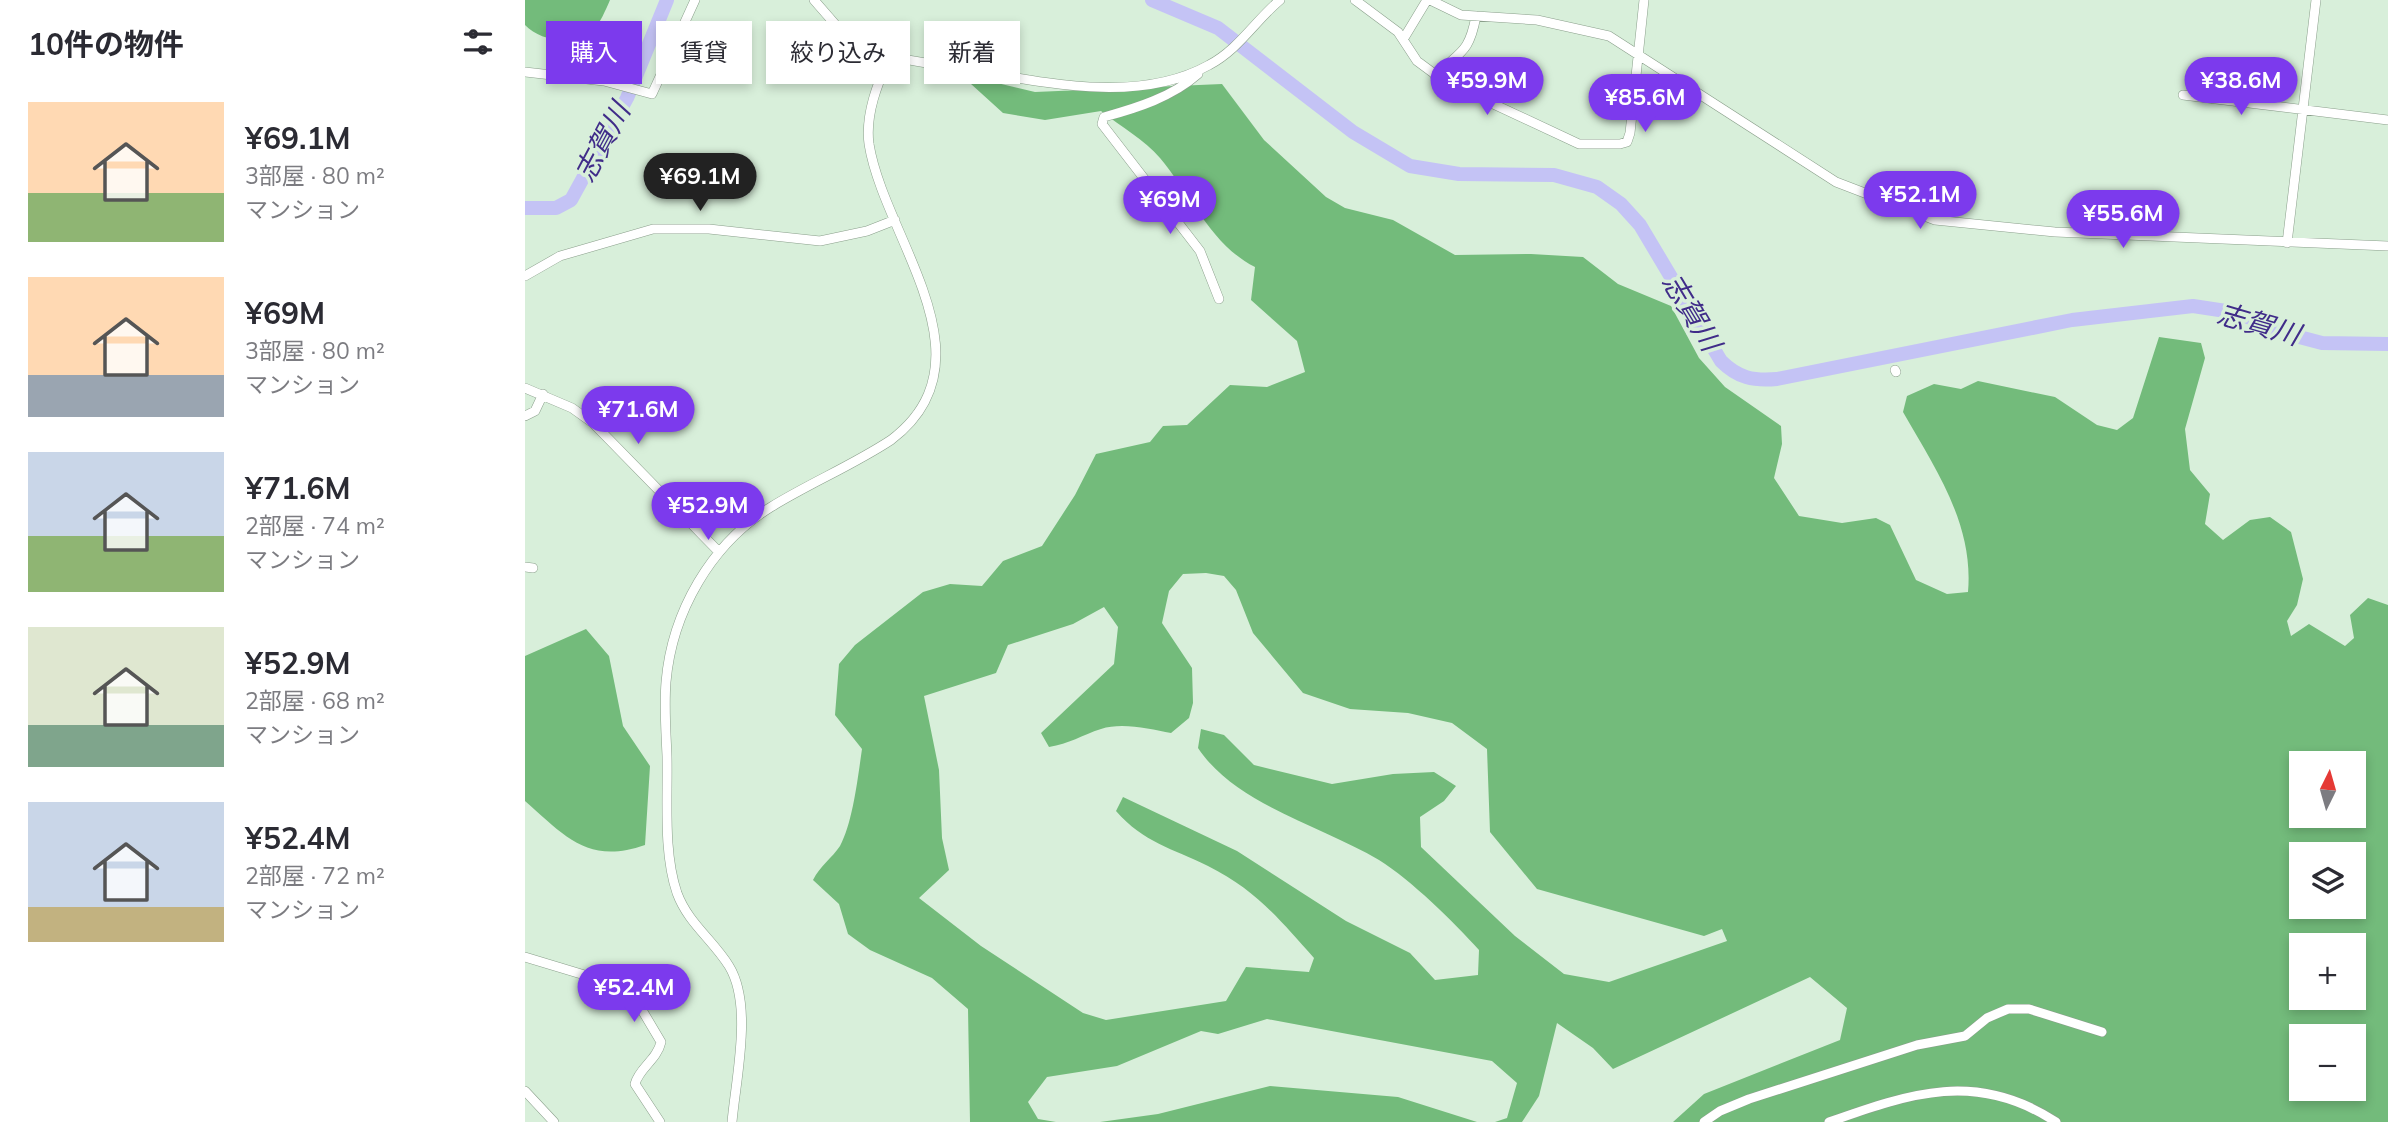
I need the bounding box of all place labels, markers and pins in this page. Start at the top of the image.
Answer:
pin: ¥59.9M [1430,58,1544,117]
pin: ¥38.6M [2184,58,2298,117]
pin: ¥85.6M [1588,74,1702,134]
pin: ¥69.1M [643,154,757,213]
pin: ¥52.1M [1863,172,1977,231]
pin: ¥69M [1129,176,1211,236]
pin: ¥55.6M [2066,190,2180,250]
pin: ¥71.6M [581,386,695,446]
pin: ¥52.9M [651,482,765,542]
pin: ¥52.4M [577,964,691,1024]

